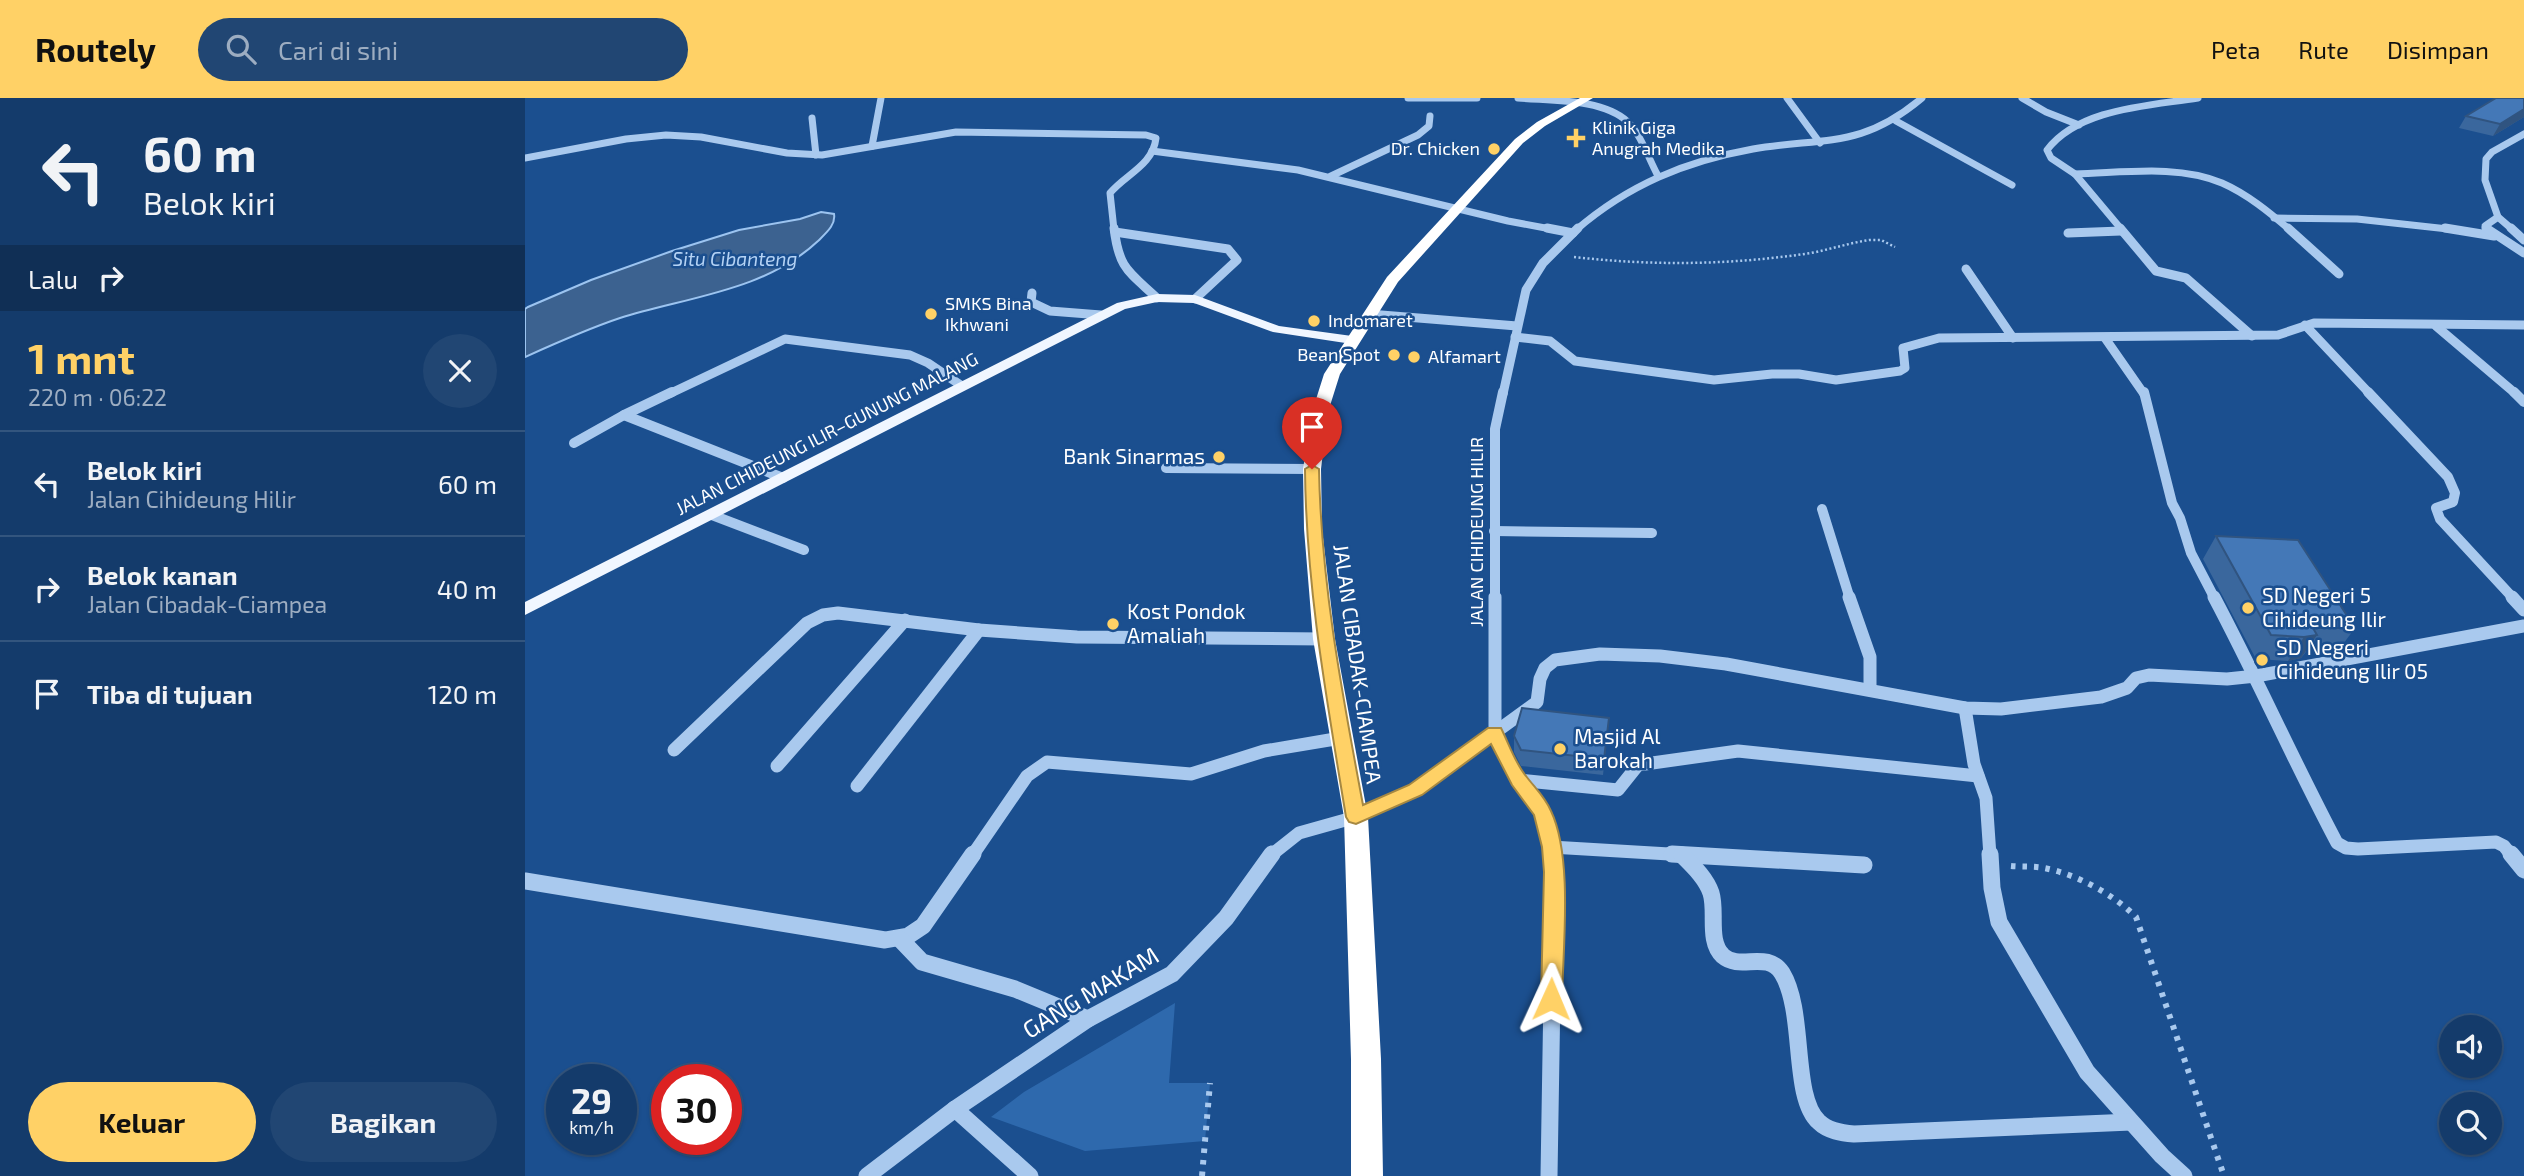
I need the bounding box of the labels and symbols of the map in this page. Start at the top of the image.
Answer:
place label: Klinik Giga Anugrah Medika [1592,116,1725,159]
marker: Klinik Giga Anugrah Medika [1566,128,1586,148]
place label: Dr. Chicken [1391,137,1480,159]
marker: Dr. Chicken [1486,141,1502,157]
water label: Situ Cibanteng [673,247,797,270]
place label: SMKS Bina Ikhwani [945,292,1032,335]
marker: SMKS Bina Ikhwani [923,306,939,322]
place label: Indomaret [1328,309,1413,331]
marker: Indomaret [1306,313,1322,329]
place label: Bean Spot [1297,343,1380,365]
place label: Alfamart [1428,345,1501,367]
street label: JALAN CIHIDEUNG ILIR–GUNUNG MALANG [672,347,981,519]
marker: Bean Spot [1386,347,1402,363]
marker: Alfamart [1406,349,1422,365]
pin [1282,397,1342,469]
street label: JALAN CIHIDEUNG HILIR [1465,437,1487,627]
place label: Bank Sinarmas [1063,443,1205,468]
marker: Bank Sinarmas [1211,449,1227,465]
street label: JALAN CIBADAK-CIAMPEA [1329,542,1388,785]
place label: SD Negeri 5 Cihideung Ilir [2262,582,2386,631]
place label: Kost Pondok Amaliah [1127,598,1246,647]
marker: SD Negeri 5 Cihideung Ilir [2240,600,2256,616]
marker: Kost Pondok Amaliah [1105,616,1121,632]
place label: SD Negeri Cihideung Ilir 05 [2276,634,2428,683]
marker: SD Negeri Cihideung Ilir 05 [2254,652,2270,668]
place label: Masjid Al Barokah [1574,723,1661,772]
marker: Masjid Al Barokah [1552,741,1568,757]
street label: GANG MAKAM [1017,940,1163,1044]
position arrow [1514,962,1588,1036]
speed limit sign: 30 [651,1064,742,1155]

